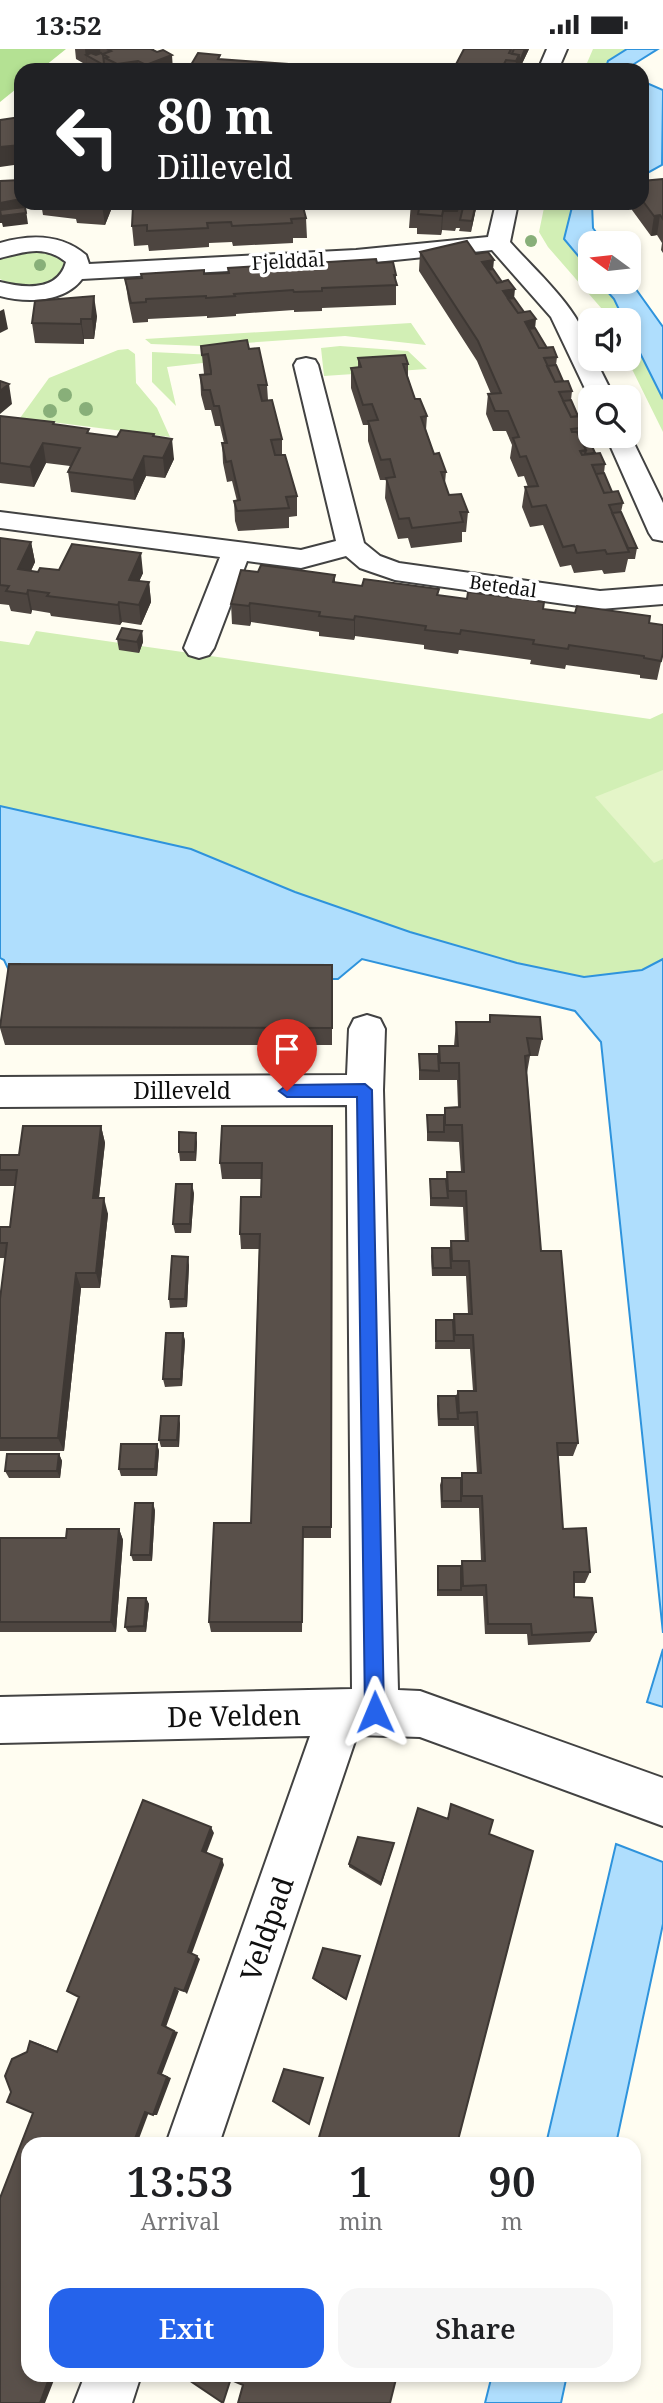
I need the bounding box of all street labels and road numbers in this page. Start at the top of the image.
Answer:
street label: Fjelddal [251,246,325,276]
street label: Betedal [468,568,538,604]
street label: Dilleveld [133,1074,231,1106]
street label: De Velden [167,1695,301,1735]
street label: Veldpad [230,1871,302,1986]

